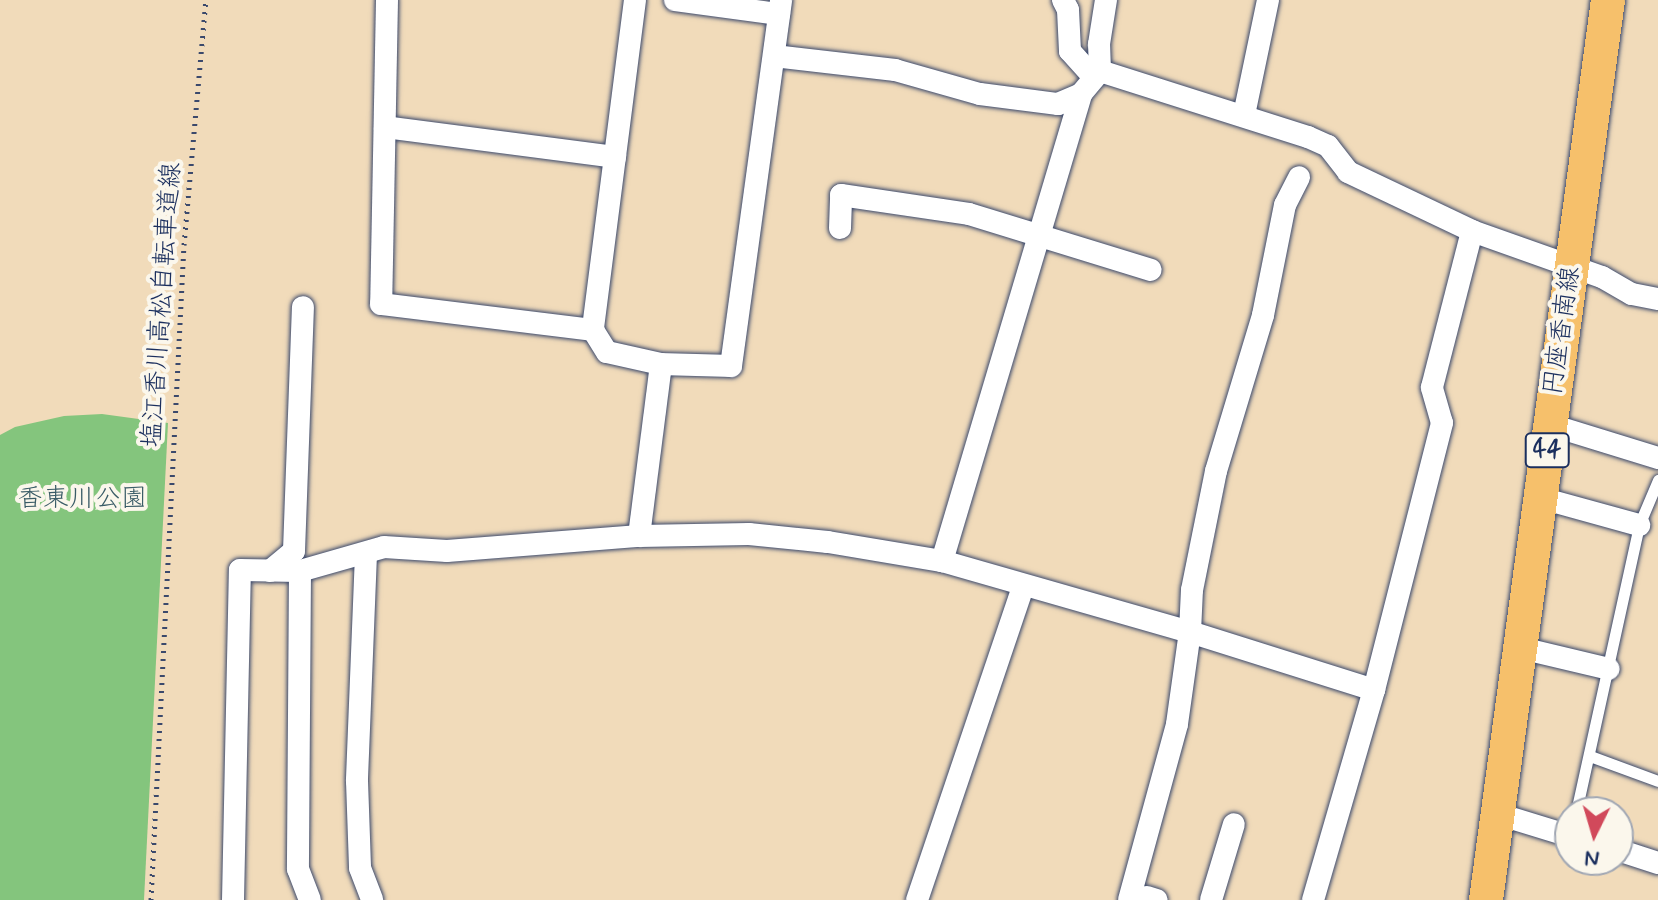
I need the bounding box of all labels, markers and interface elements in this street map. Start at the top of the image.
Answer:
street label: 塩江香川高松自転車道線 [137,161,189,449]
street label: 円座香南線 [1539,264,1587,398]
road number: 44 [1523,430,1571,470]
park label: 香東川公園 [17,484,147,516]
north arrow [1554,796,1634,876]
text: N [1584,843,1601,873]

